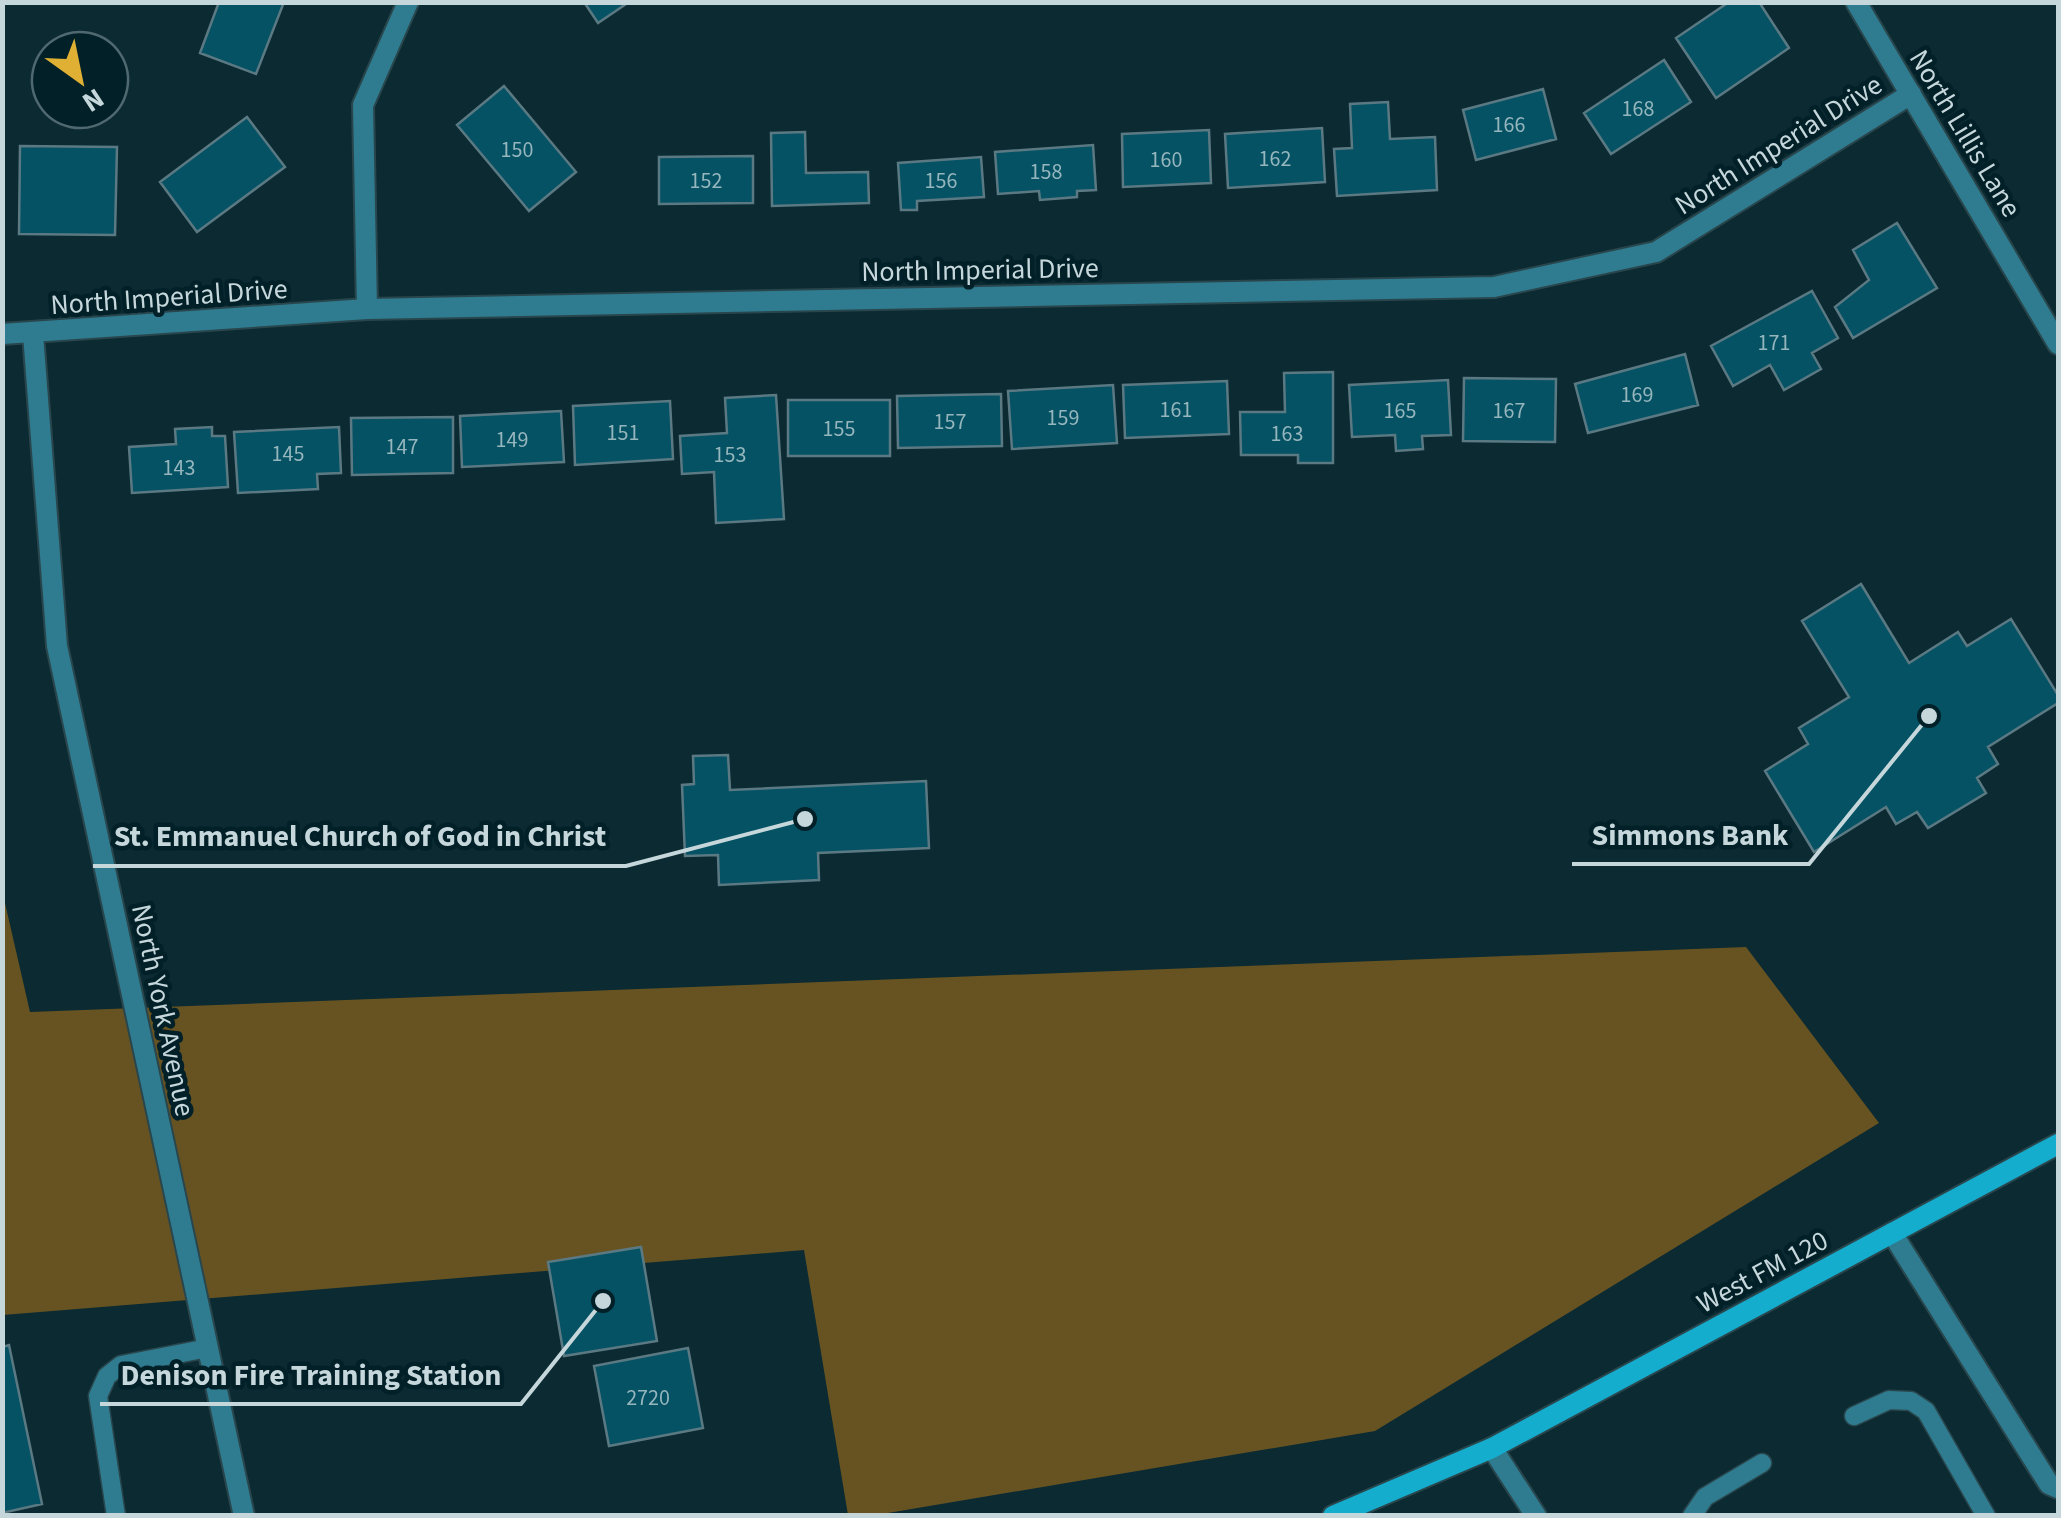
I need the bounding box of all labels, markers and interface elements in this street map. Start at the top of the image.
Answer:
north arrow [30,30,130,130]
street label: North Lillis Lane [1899,42,2031,225]
street label: North Imperial Drive [1667,65,1890,225]
text: N [74,78,112,122]
house number: 168 [1622,93,1654,125]
house number: 166 [1493,109,1525,141]
house number: 150 [501,134,533,166]
house number: 162 [1259,143,1291,175]
house number: 160 [1150,144,1182,176]
house number: 158 [1030,156,1062,188]
house number: 152 [690,165,722,197]
house number: 156 [925,165,957,197]
street label: North Imperial Drive [861,248,1099,292]
street label: North Imperial Drive [49,269,289,325]
house number: 171 [1758,327,1790,359]
house number: 169 [1621,379,1653,411]
house number: 161 [1160,394,1192,426]
house number: 165 [1384,395,1416,427]
house number: 167 [1493,395,1525,427]
house number: 159 [1047,402,1079,434]
house number: 157 [934,406,966,438]
house number: 155 [823,413,855,445]
house number: 151 [607,417,639,449]
house number: 163 [1271,418,1303,450]
house number: 149 [496,424,528,456]
house number: 147 [386,431,418,463]
house number: 145 [272,438,304,470]
house number: 153 [714,439,746,471]
house number: 143 [163,452,195,484]
callout: Simmons Bank [1572,804,1809,864]
callout: St. Emmanuel Church of God in Christ [93,806,626,866]
text: Simmons Bank [1591,814,1789,857]
text: St. Emmanuel Church of God in Christ [114,815,607,858]
street label: North York Avenue [121,900,205,1120]
street label: West FM 120 [1690,1220,1835,1323]
callout: Denison Fire Training Station [100,1344,521,1404]
text: Denison Fire Training Station [120,1354,502,1397]
house number: 2720 [626,1382,670,1414]

